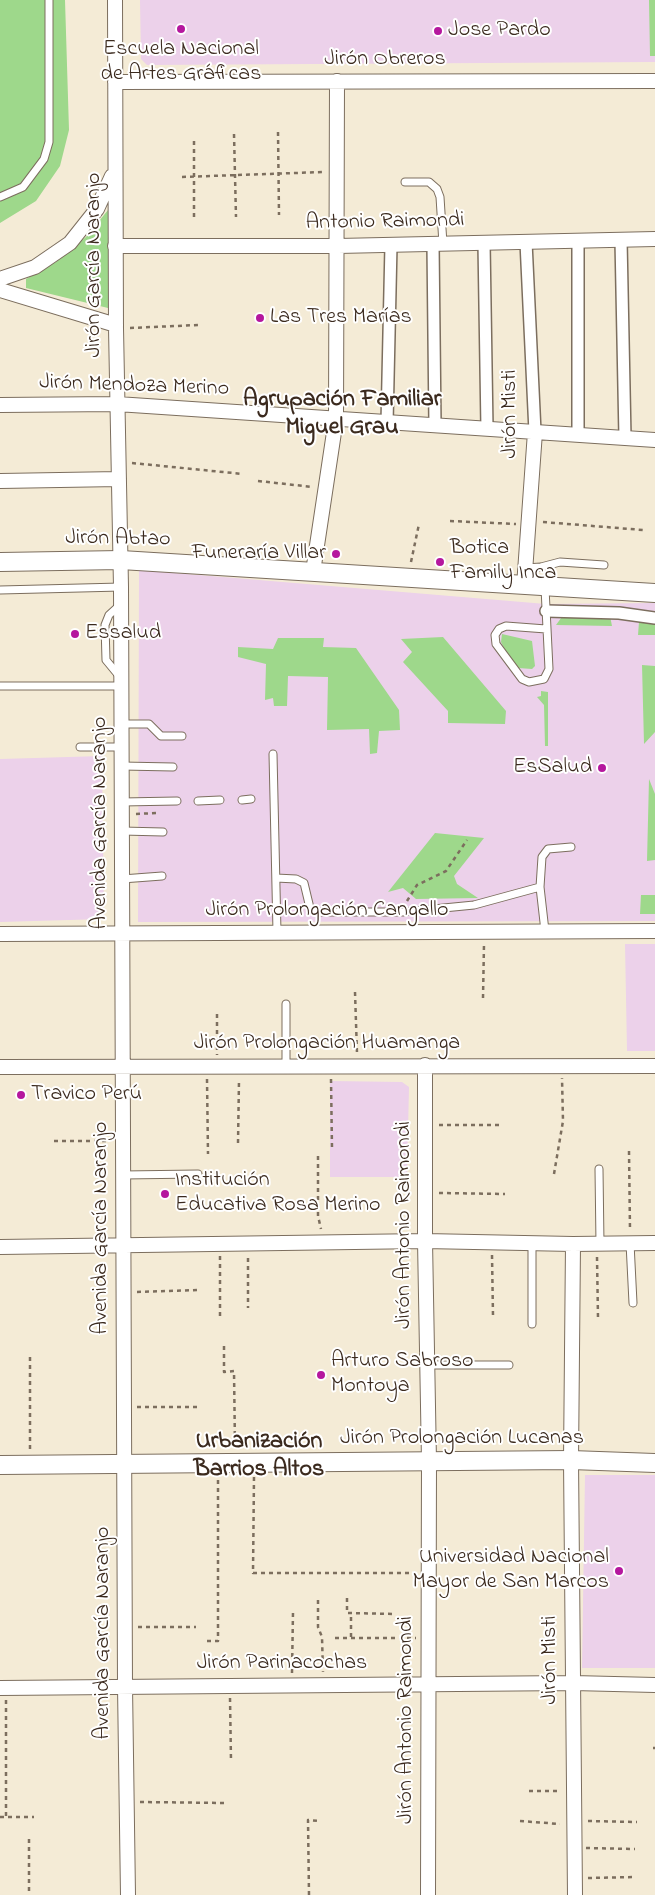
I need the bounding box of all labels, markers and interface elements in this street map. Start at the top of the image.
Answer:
place label: Jose Pardo [448,18,551,44]
marker: Escuela Nacional de Artes Gráficas [175,23,187,35]
marker: Jose Pardo [432,25,444,37]
place label: Escuela Nacional de Artes Gráficas [101,37,261,88]
street label: Jirón Obreros [324,47,446,73]
street label: Jirón García Naranjo [82,172,108,358]
street label: Antonio Raimondi [305,208,465,238]
place label: Las Tres Marías [270,305,412,331]
marker: Las Tres Marías [254,312,266,324]
street label: Jirón Misti [498,369,524,459]
street label: Jirón Mendoza Merino [39,370,229,404]
district label: Agrupación Familiar Miguel Grau [243,387,441,443]
street label: Jirón Abtao [65,526,171,554]
place label: Botica Family Inca [450,536,556,588]
place label: Funeraría Villar [192,541,326,567]
marker: Funeraría Villar [330,548,342,560]
marker: Botica Family Inca [434,556,446,568]
place label: Essalud [85,621,161,647]
marker: Essalud [69,628,81,640]
street label: Avenida García Naranjo [88,717,114,929]
place label: EsSalud [513,755,592,781]
marker: EsSalud [596,762,608,774]
street label: Jirón Prolongación Cangallo [205,898,449,924]
street label: Jirón Prolongación Huamanga [194,1031,460,1057]
place label: Travico Perú [31,1082,142,1108]
marker: Travico Perú [15,1089,27,1101]
street label: Jirón Antonio Raimondi [392,1121,418,1329]
street label: Avenida García Naranjo [89,1122,115,1334]
place label: Institución Educativa Rosa Merino [175,1168,381,1220]
marker: Institución Educativa Rosa Merino [159,1188,171,1200]
place label: Arturo Sabroso Montoya [331,1349,474,1400]
marker: Arturo Sabroso Montoya [315,1369,327,1381]
street label: Jirón Prolongación Lucanas [340,1426,584,1452]
district label: Urbanización Barrios Altos [194,1429,324,1485]
street label: Avenida García Naranjo [91,1527,117,1739]
place label: Universidad Nacional Mayor de San Marcos [413,1545,609,1596]
marker: Universidad Nacional Mayor de San Marcos [613,1565,625,1577]
street label: Jirón Misti [538,1615,564,1705]
street label: Jirón Antonio Raimondi [394,1616,420,1824]
street label: Jirón Parinacochas [197,1651,367,1677]

